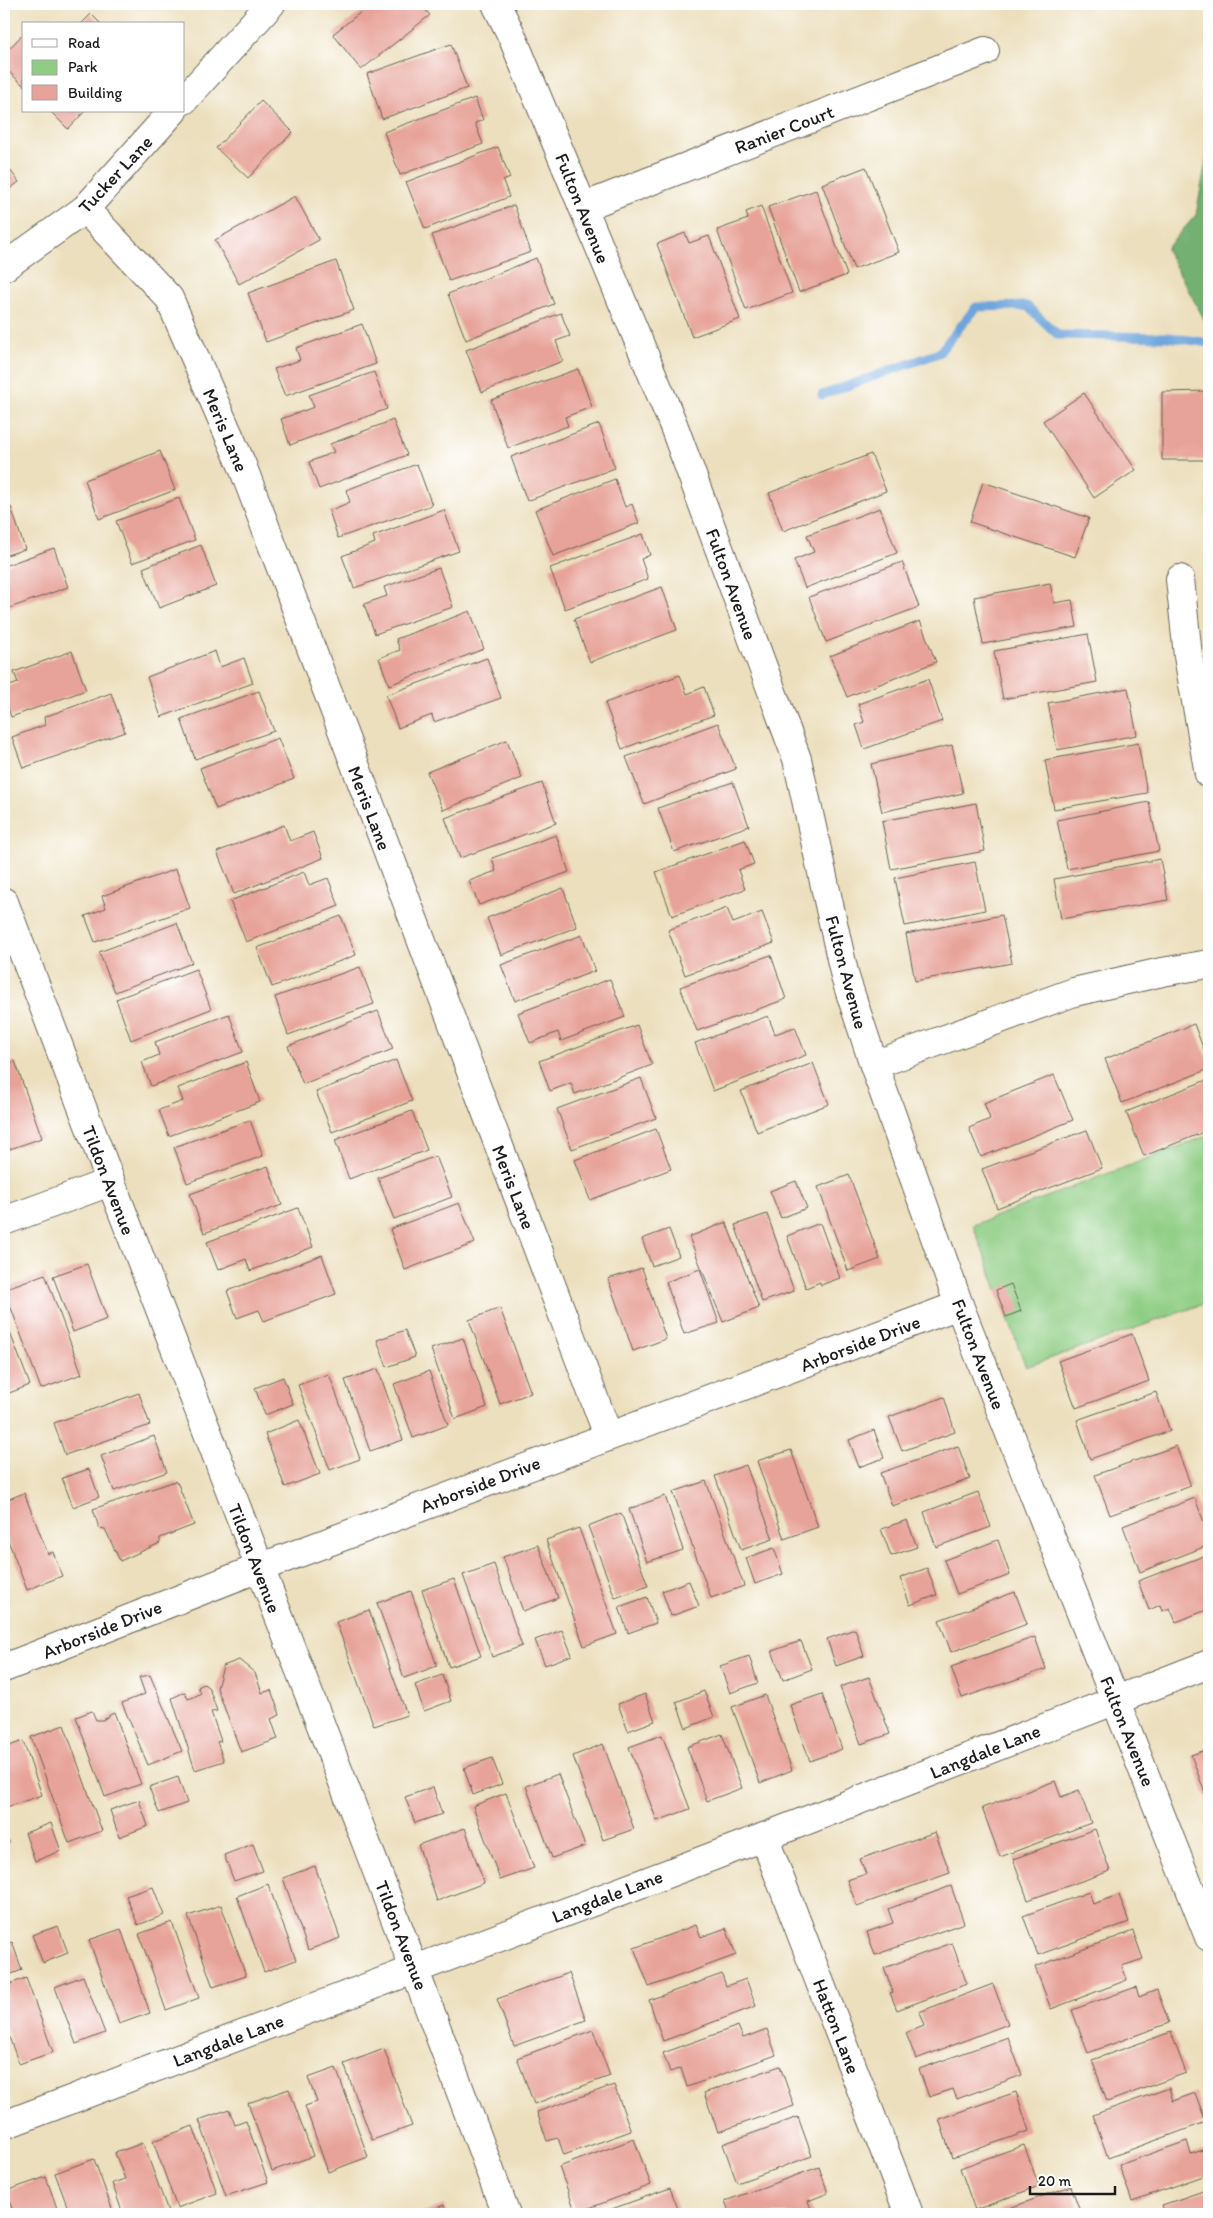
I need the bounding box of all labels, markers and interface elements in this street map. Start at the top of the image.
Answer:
legend [22,22,185,112]
text: Road [68,34,101,52]
text: Park [68,58,98,76]
text: Building [68,84,122,102]
street label: Ranier Court [731,100,837,159]
street label: Tucker Lane [73,130,157,218]
street label: Fulton Avenue [550,150,615,267]
street label: Meris Lane [198,385,253,475]
street label: Fulton Avenue [701,525,762,643]
street label: Meris Lane [343,763,396,854]
street label: Fulton Avenue [820,913,873,1032]
street label: Tildon Avenue [77,1122,140,1238]
street label: Meris Lane [487,1142,540,1233]
street label: Fulton Avenue [947,1296,1010,1413]
street label: Arborside Drive [797,1310,923,1377]
street label: Arborside Drive [417,1451,543,1518]
street label: Tildon Avenue [223,1500,286,1616]
street label: Arborside Drive [39,1595,165,1664]
street label: Fulton Avenue [1095,1673,1160,1790]
street label: Langdale Lane [927,1719,1044,1784]
street label: Langdale Lane [548,1865,666,1928]
street label: Tildon Avenue [370,1877,433,1993]
street label: Hatton Lane [808,1975,865,2077]
street label: Langdale Lane [169,2009,287,2072]
scale bar [1030,2163,1116,2195]
text: 20 m [1038,2172,1072,2190]

